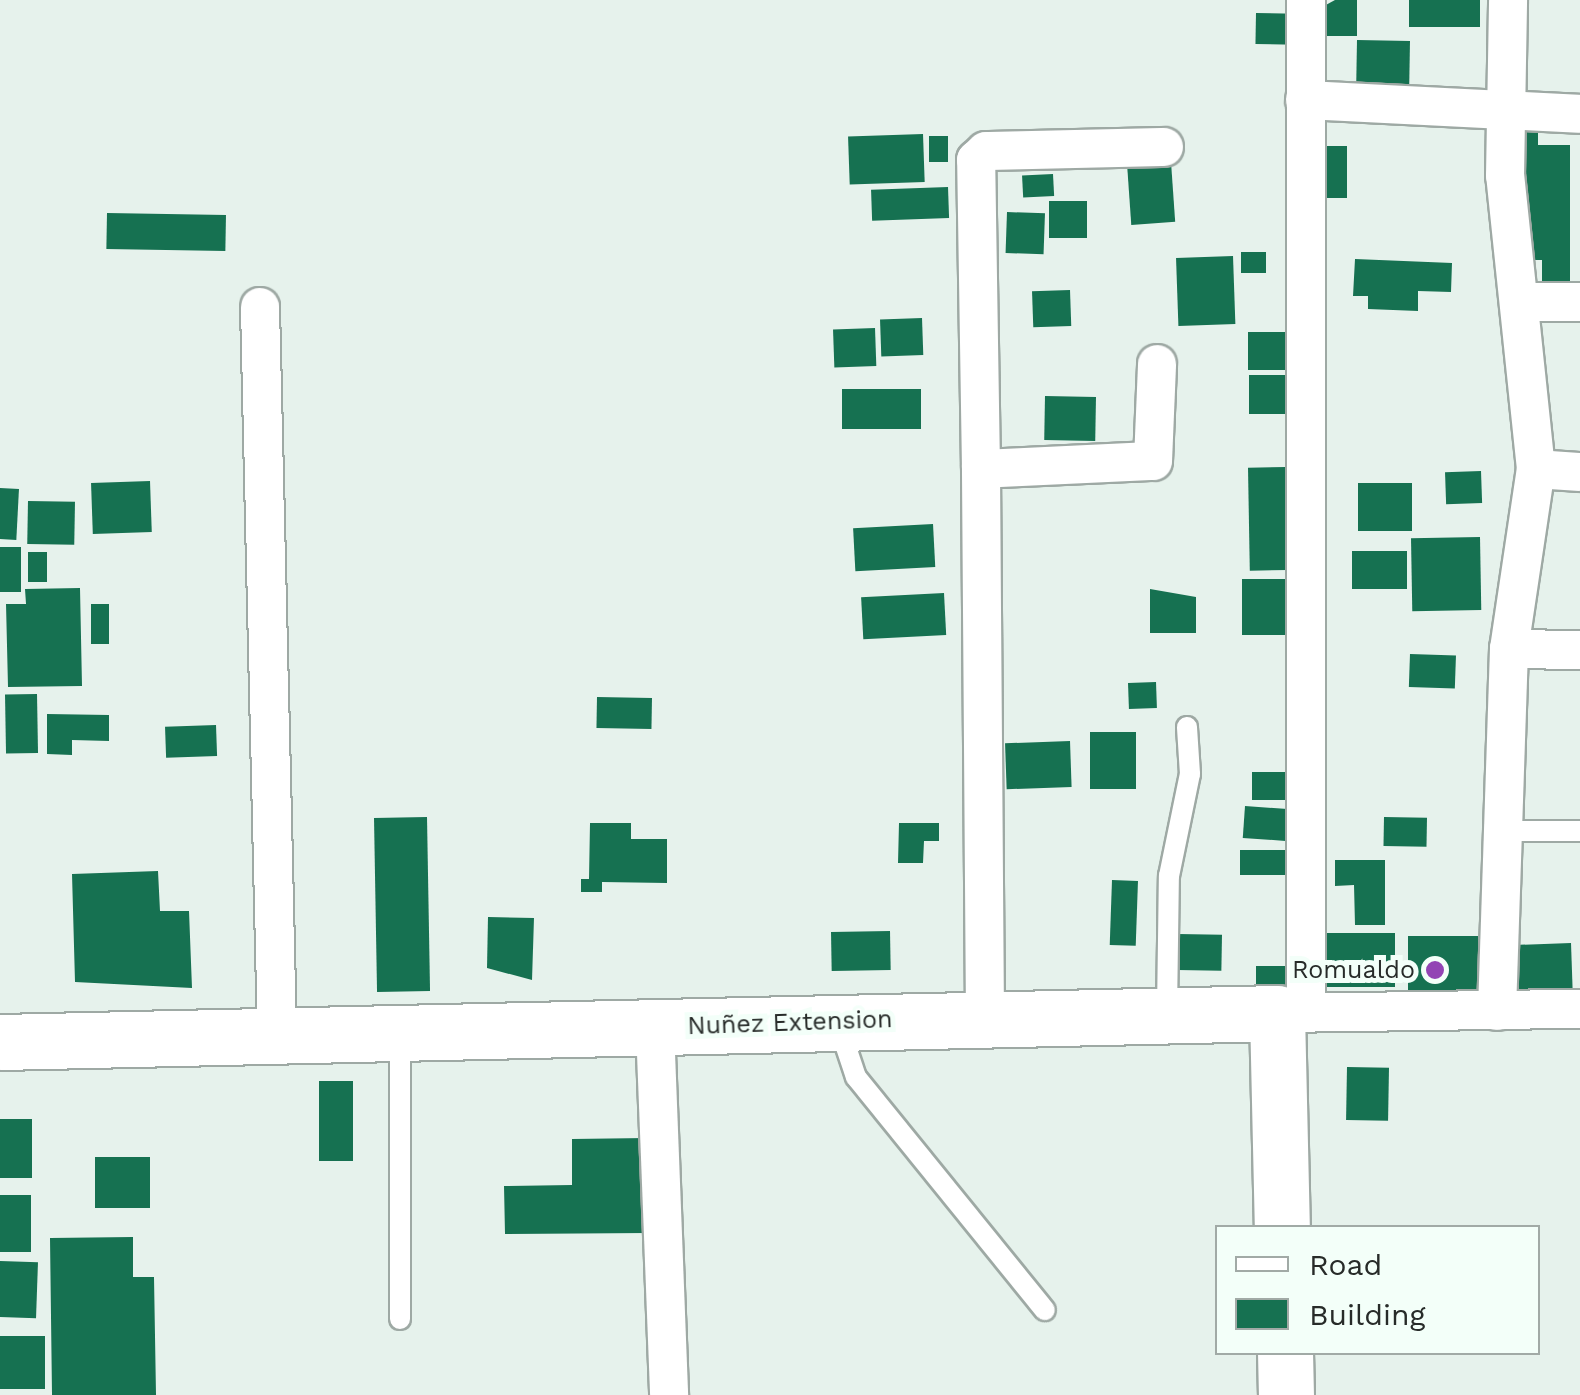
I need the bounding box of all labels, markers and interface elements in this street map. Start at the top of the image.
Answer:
place label: Romualdo [1292,955,1415,985]
marker: Romualdo [1424,959,1446,981]
street label: Nuñez Extension [687,1004,893,1042]
legend [1215,1225,1540,1355]
text: Road [1309,1247,1382,1282]
text: Building [1309,1297,1426,1332]

